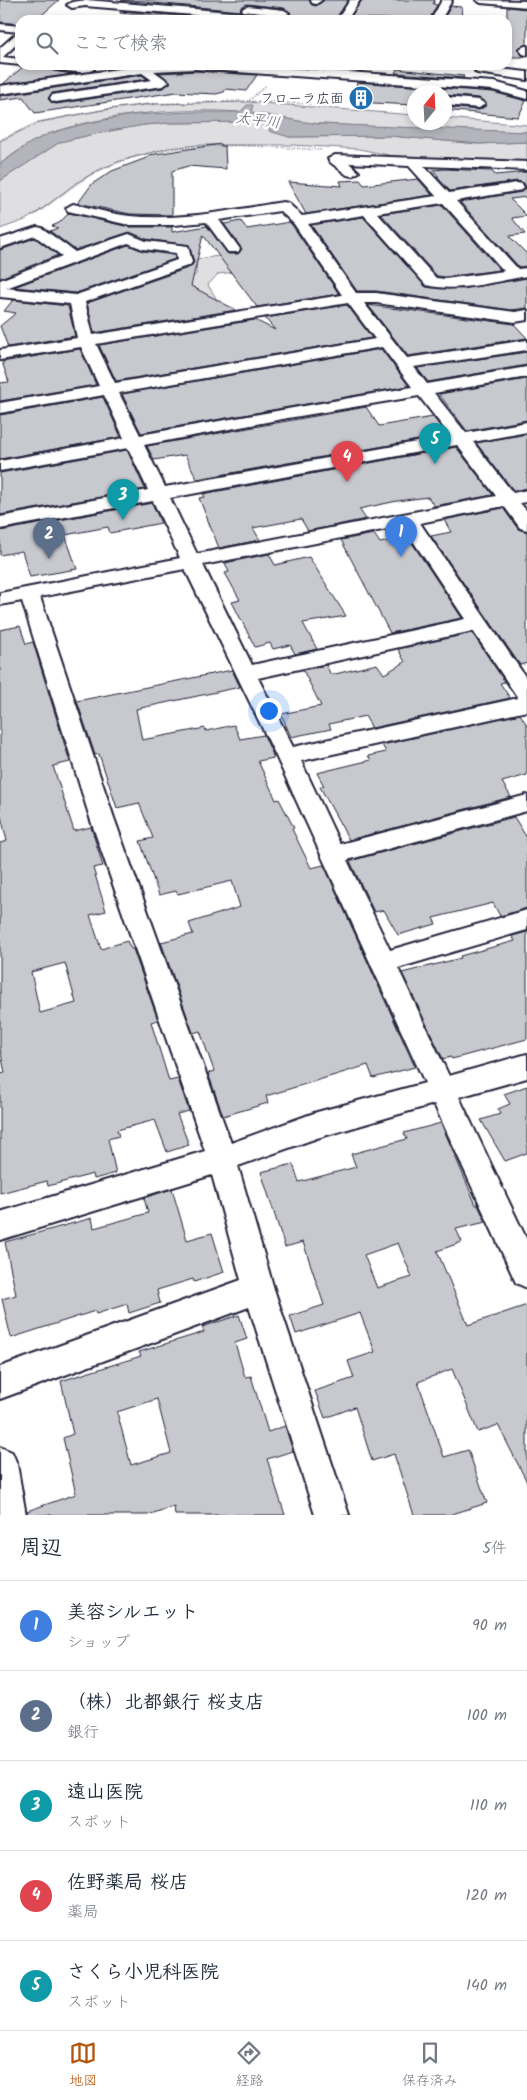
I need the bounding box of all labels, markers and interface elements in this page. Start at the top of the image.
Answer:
search box [15,15,512,70]
icon: search [33,29,61,57]
text: ここで検索 [73,29,168,59]
building icon: フローラ広面 [348,85,374,111]
north arrow [407,85,452,130]
place label: フローラ広面 [260,88,344,110]
water label: 太平川 [234,106,282,136]
pin: 5 [419,423,451,464]
pin: 4 [331,441,363,482]
pin: 3 [107,479,139,520]
pin: 1 [385,516,417,557]
pin: 2 [33,518,65,559]
your location [256,698,282,724]
text: 周辺 [20,1532,62,1565]
text: 5件 [482,1536,507,1561]
text: 美容シルエット [67,1598,199,1628]
text: 1 [34,1613,38,1638]
text: 90 m [472,1613,507,1638]
text: ショップ [67,1630,130,1655]
text: （株）北都銀行 桜支店 [67,1688,264,1718]
text: 2 [31,1703,41,1728]
text: 100 m [467,1703,507,1728]
text: 銀行 [67,1720,99,1745]
text: 遠山医院 [67,1778,143,1808]
text: 3 [32,1793,40,1818]
text: 110 m [470,1793,507,1818]
text: スポット [67,1810,131,1835]
text: 佐野薬局 桜店 [67,1868,188,1898]
text: 4 [32,1883,40,1908]
text: 120 m [466,1883,507,1908]
text: 薬局 [67,1900,99,1925]
text: さくら小児科医院 [67,1958,219,1988]
text: 5 [32,1973,40,1998]
text: 140 m [466,1973,507,1998]
text: スポット [67,1990,131,2015]
tab: 地図 [69,2039,97,2092]
tab: 経路 [235,2039,263,2092]
tab: 保存済み [402,2039,458,2092]

